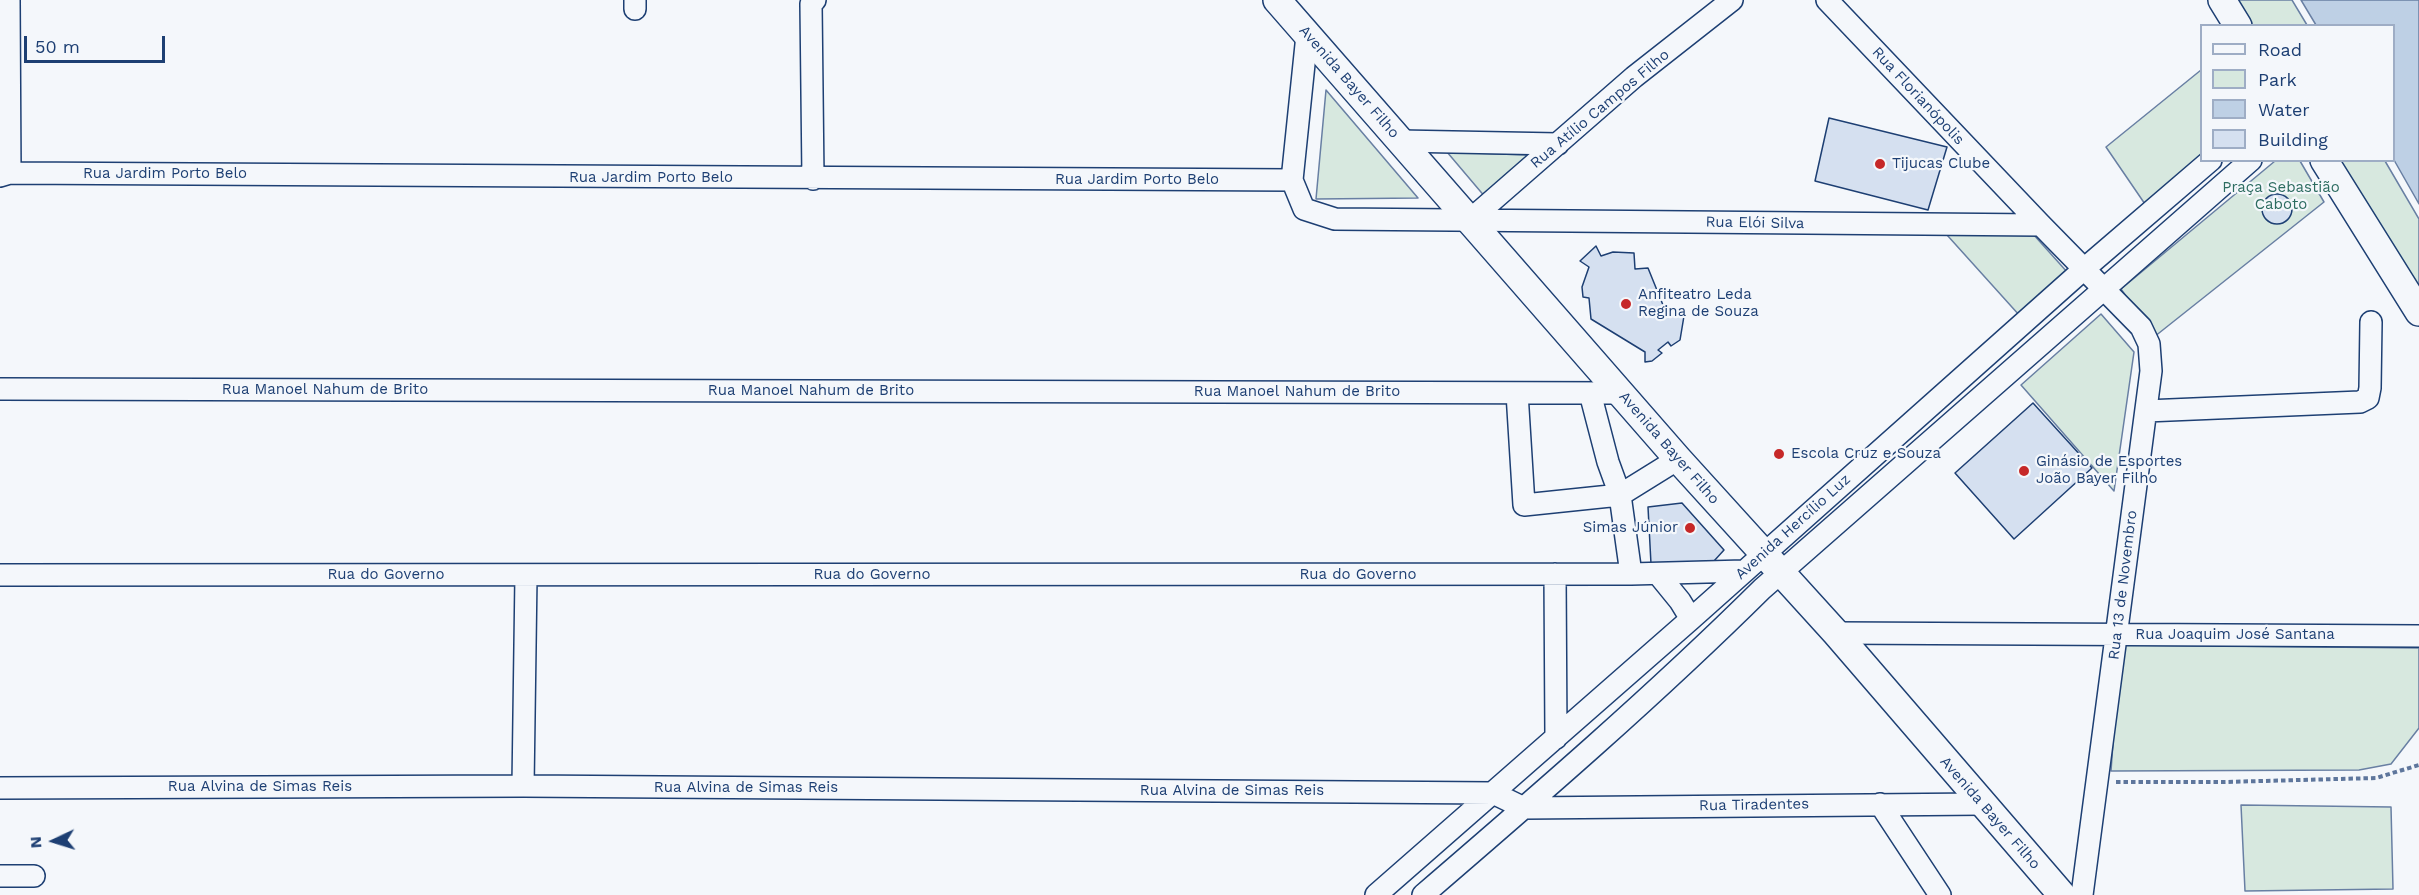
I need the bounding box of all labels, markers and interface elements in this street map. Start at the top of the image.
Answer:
street label: Avenida Bayer Filho [1295,22,1403,142]
scale bar [27,24,168,62]
legend [2200,24,2395,162]
text: 50 m [35,36,80,57]
text: Road [2258,39,2302,60]
street label: Rua Florianópolis [1868,43,1968,149]
street label: Rua Atílio Campos Filho [1527,46,1673,172]
text: Park [2258,69,2297,90]
text: Water [2258,99,2310,120]
text: Building [2258,129,2328,150]
place label: Tijucas Clube [1892,155,1990,173]
marker: Tijucas Clube [1873,157,1887,171]
street label: Rua Jardim Porto Belo [83,165,247,183]
street label: Rua Jardim Porto Belo [569,169,733,187]
street label: Rua Jardim Porto Belo [1055,171,1219,189]
park label: Praça Sebastião Caboto [2222,179,2340,214]
street label: Rua Elói Silva [1705,213,1805,233]
place label: Anfiteatro Leda Regina de Souza [1638,286,1759,321]
marker: Anfiteatro Leda Regina de Souza [1619,297,1633,311]
street label: Rua Manoel Nahum de Brito [222,381,428,399]
street label: Rua Manoel Nahum de Brito [708,382,914,400]
street label: Rua Manoel Nahum de Brito [1194,383,1400,401]
street label: Avenida Bayer Filho [1615,388,1723,508]
place label: Escola Cruz e Souza [1791,445,1941,463]
marker: Escola Cruz e Souza [1772,447,1786,461]
place label: Ginásio de Esportes João Bayer Filho [2036,453,2182,488]
marker: Ginásio de Esportes João Bayer Filho [2017,464,2031,478]
street label: Avenida Hercílio Luz [1732,471,1854,583]
street label: Rua 13 de Novembro [2105,509,2141,661]
place label: Simas Júnior [1583,519,1678,537]
marker: Simas Júnior [1683,521,1697,535]
street label: Rua do Governo [328,566,444,584]
street label: Rua do Governo [814,566,930,584]
street label: Rua do Governo [1300,566,1416,584]
street label: Rua Joaquim José Santana [2135,626,2335,644]
street label: Avenida Bayer Filho [1936,753,2044,873]
street label: Rua Alvina de Simas Reis [168,778,352,796]
street label: Rua Alvina de Simas Reis [654,779,838,797]
street label: Rua Alvina de Simas Reis [1140,782,1324,800]
street label: Rua Tiradentes [1699,795,1809,815]
north arrow [24,811,84,871]
text: N [26,836,45,849]

